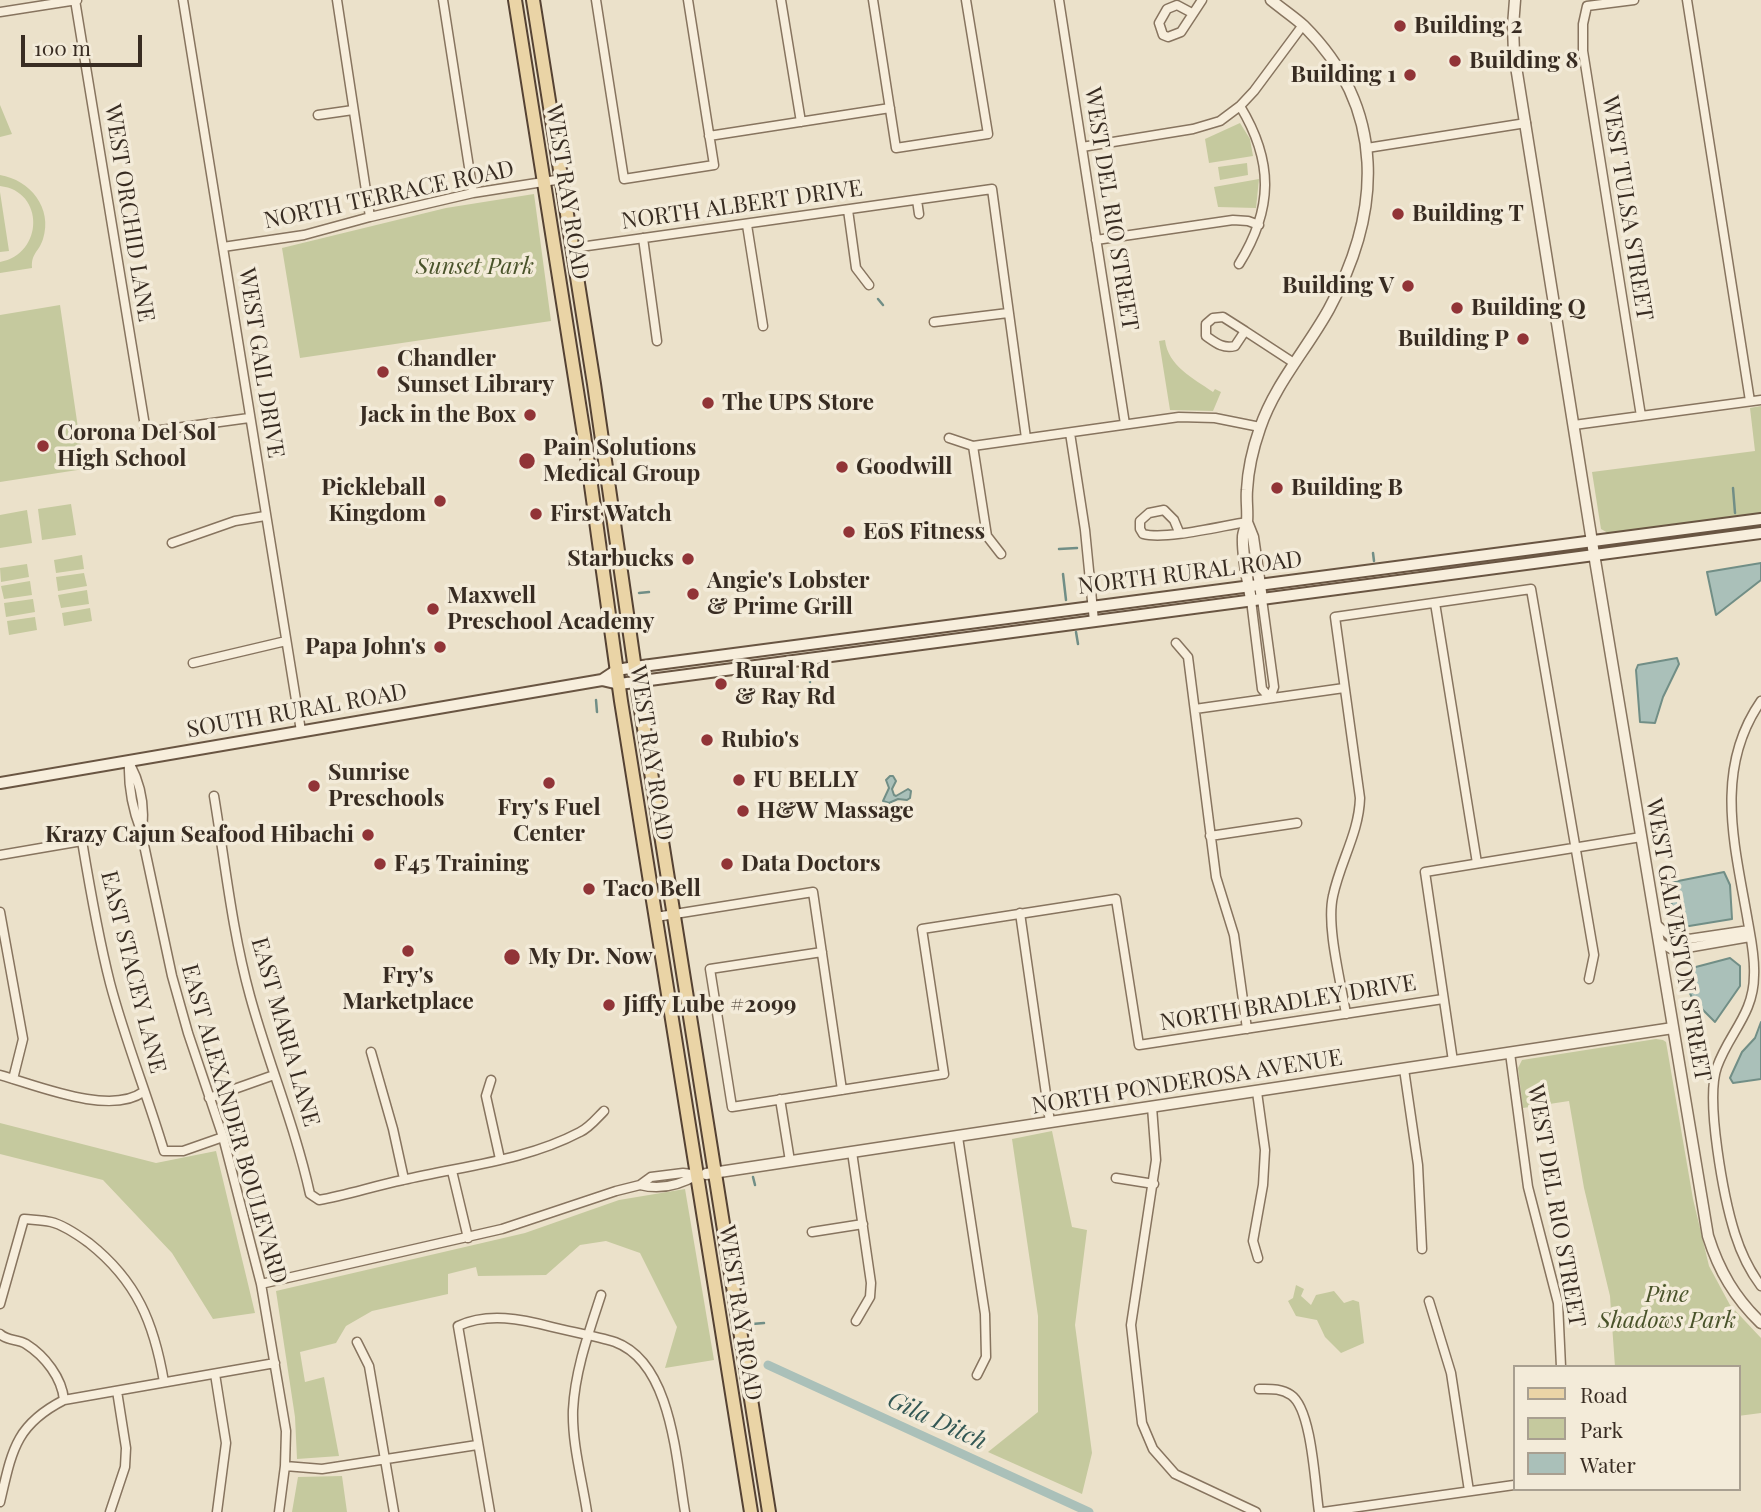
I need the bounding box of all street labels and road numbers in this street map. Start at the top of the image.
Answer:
street label: WEST DEL RIO STREET [1078,85,1144,333]
street label: WEST TULSA STREET [1596,94,1658,322]
street label: WEST ORCHID LANE [98,102,160,324]
street label: WEST RAY ROAD [540,102,594,282]
street label: NORTH TERRACE ROAD [261,155,517,235]
street label: NORTH ALBERT DRIVE [620,174,864,236]
street label: WEST GAIL DRIVE [232,266,290,460]
street label: NORTH RURAL ROAD [1076,546,1304,600]
street label: WEST RAY ROAD [624,663,678,843]
street label: SOUTH RURAL ROAD [185,678,409,744]
street label: WEST GALVESTON STREET [1639,796,1717,1084]
street label: EAST STACEY LANE [94,868,172,1076]
street label: EAST MARIA LANE [245,934,325,1130]
street label: EAST ALEXANDER BOULEVARD [175,961,293,1287]
street label: NORTH BRADLEY DRIVE [1158,969,1418,1037]
street label: NORTH PONDEROSA AVENUE [1030,1044,1344,1120]
street label: WEST DEL RIO STREET [1521,1082,1591,1330]
street label: WEST RAY ROAD [713,1223,767,1403]

